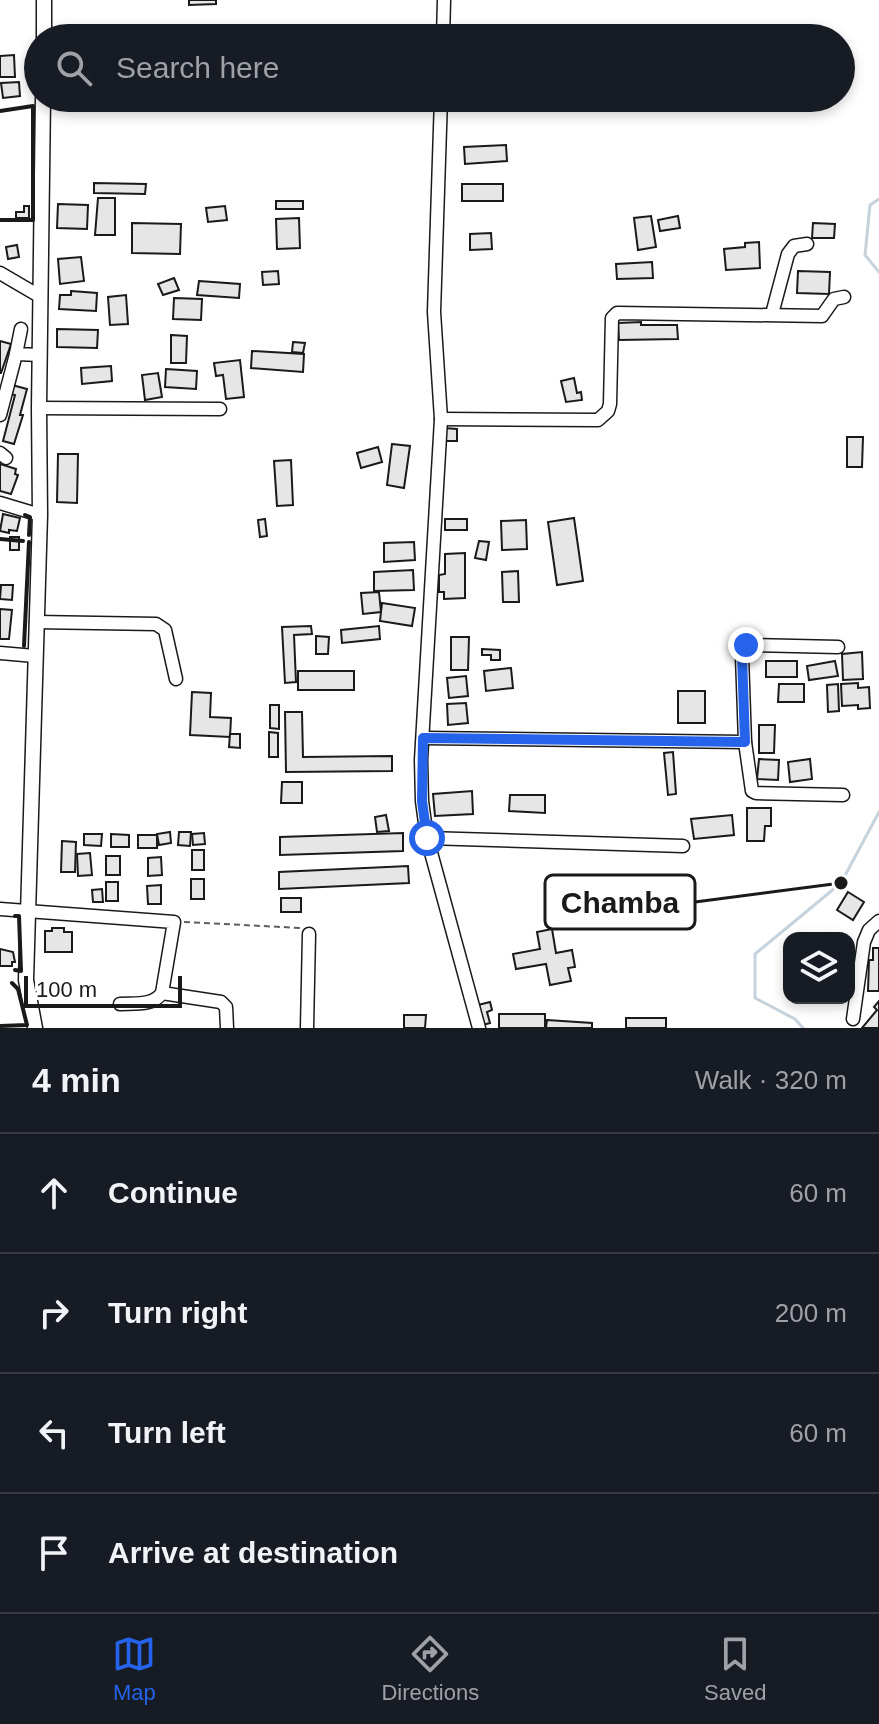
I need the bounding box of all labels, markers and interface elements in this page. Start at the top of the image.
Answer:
search box [24,24,855,112]
icon: search [52,46,96,90]
text: Search here [116,51,279,84]
route end [728,627,764,663]
route start [409,820,445,856]
callout: Chamba [545,875,695,929]
text: Chamba [561,886,679,919]
map controls [783,932,855,1004]
button: layers [783,932,855,1004]
scale bar [24,972,182,1008]
text: 100 m [36,977,97,1002]
text: 4 min [32,1061,121,1099]
text: Walk · 320 m [695,1065,847,1095]
icon: ahead [32,1171,76,1215]
text: Continue [108,1176,238,1209]
text: 60 m [789,1178,847,1208]
icon: right [32,1291,76,1335]
text: Turn right [108,1296,247,1329]
text: 200 m [775,1298,847,1328]
icon: left [32,1411,76,1455]
text: Turn left [108,1416,226,1449]
text: 60 m [789,1418,847,1448]
icon: arrive [32,1531,76,1575]
text: Arrive at destination [108,1536,398,1569]
tab: Map [112,1632,156,1706]
tab: Directions [381,1632,479,1706]
tab: Saved [704,1632,767,1706]

